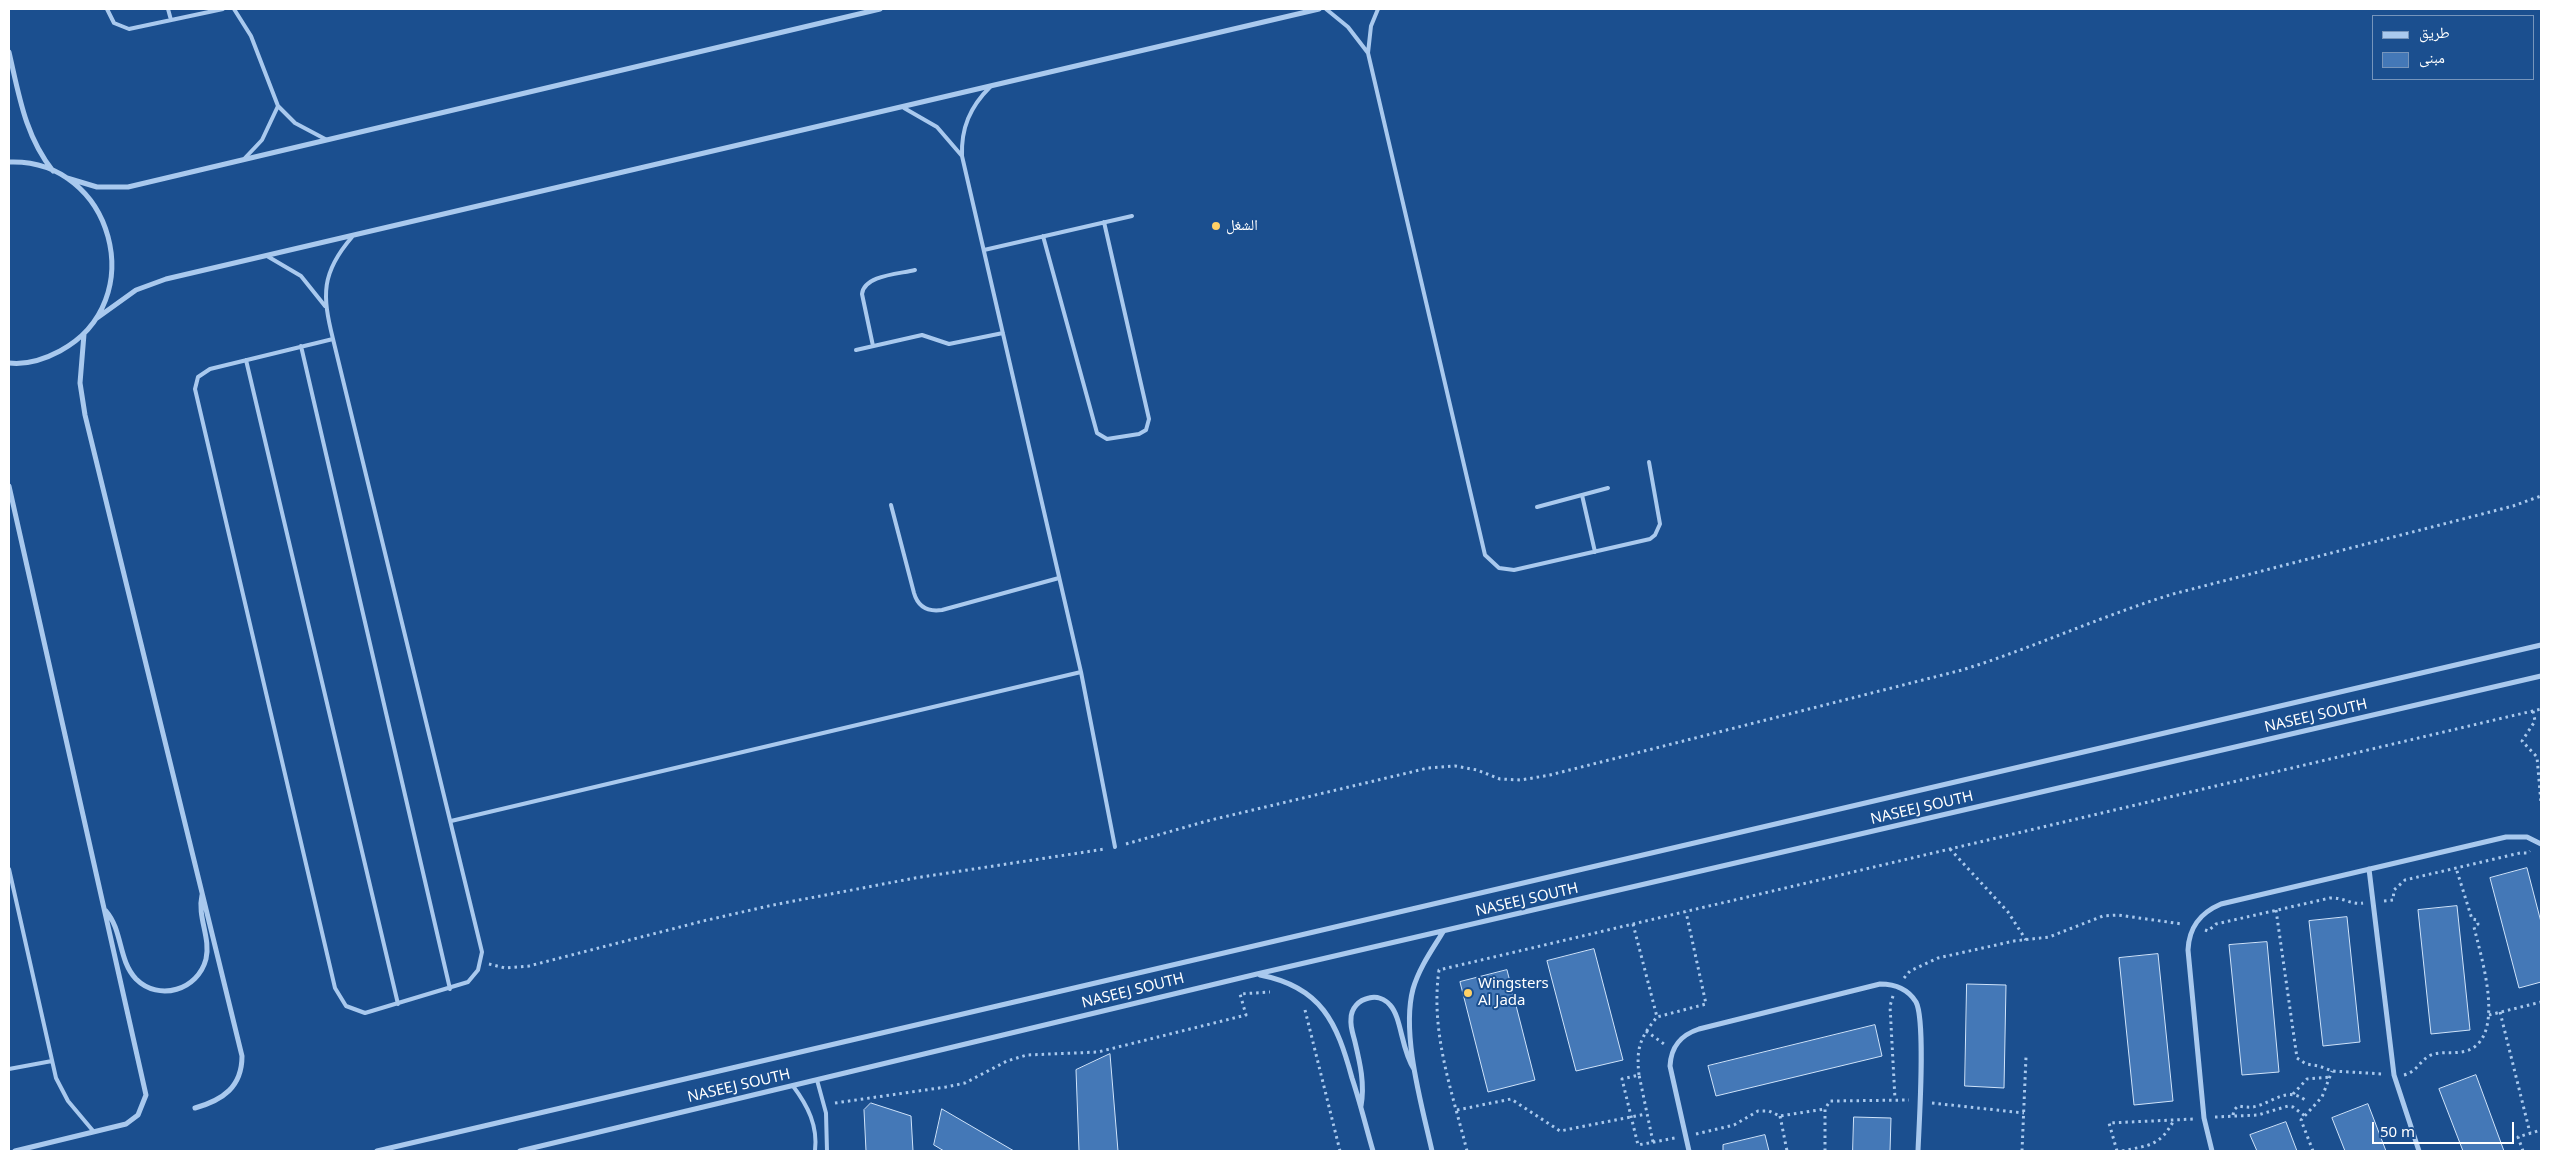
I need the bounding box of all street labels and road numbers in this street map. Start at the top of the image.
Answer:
street label: NASEEJ SOUTH [2263,695,2369,737]
street label: NASEEJ SOUTH [1869,787,1975,829]
street label: NASEEJ SOUTH [1474,879,1580,921]
street label: NASEEJ SOUTH [1080,970,1186,1012]
street label: NASEEJ SOUTH [686,1065,792,1107]

